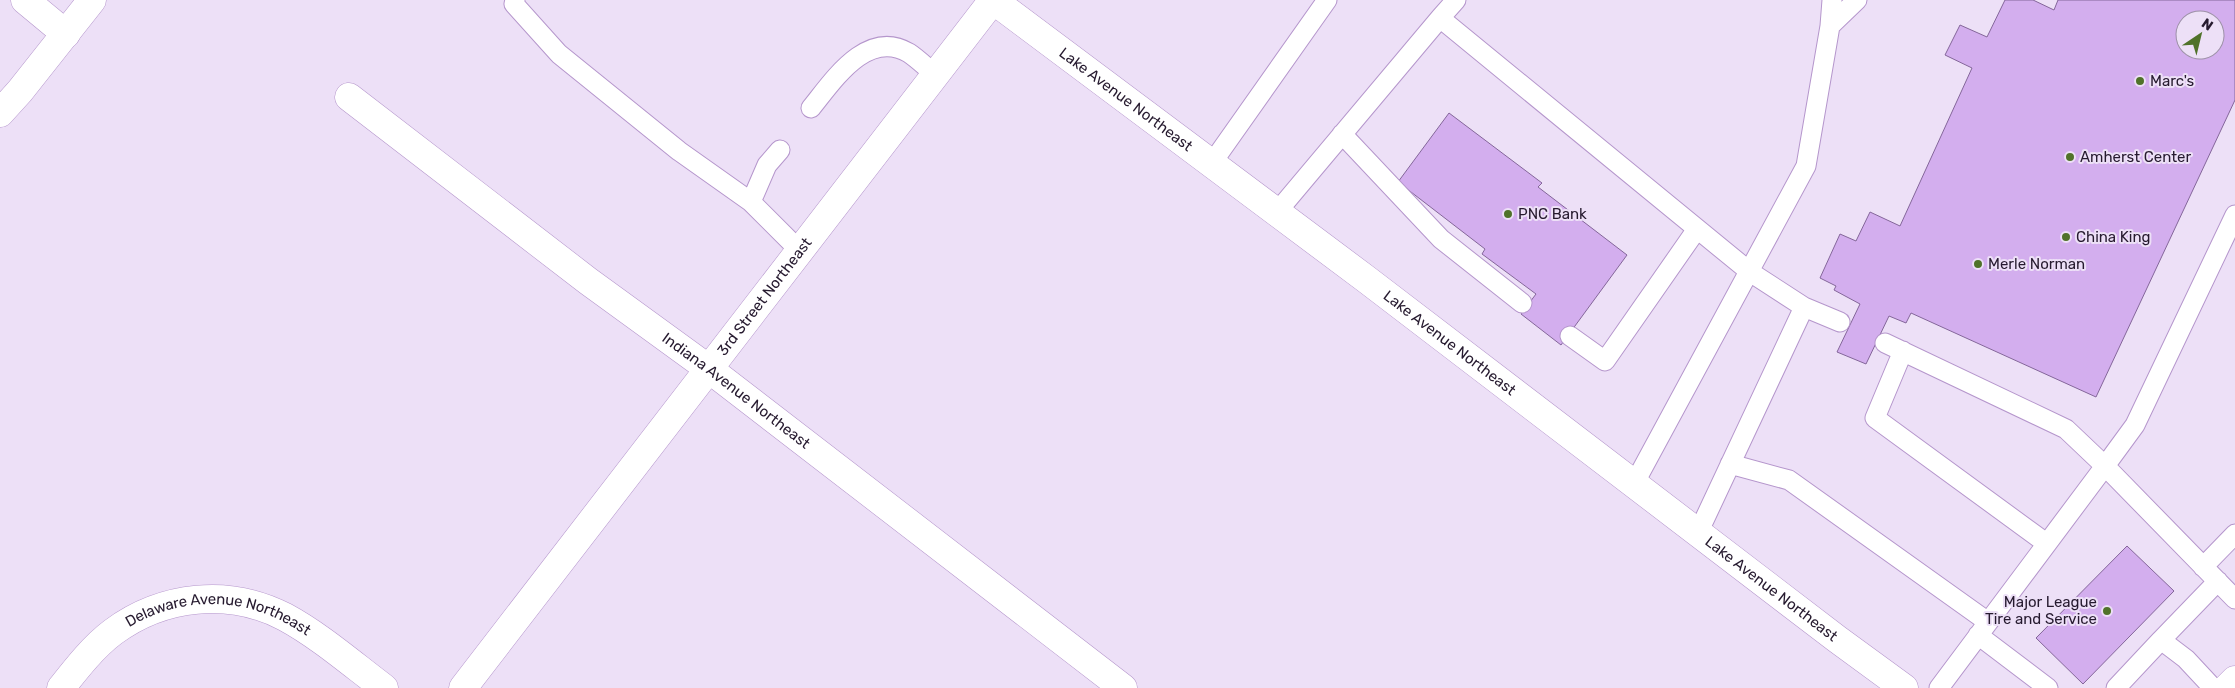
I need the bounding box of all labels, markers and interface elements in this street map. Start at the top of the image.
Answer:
north arrow [2175,10,2225,60]
text: N [2198,15,2216,35]
street label: Lake Avenue Northeast [1056,44,1196,155]
place label: Marc's [2150,72,2195,90]
marker: Marc's [2134,75,2146,87]
place label: Amherst Center [2080,148,2191,166]
marker: Amherst Center [2064,151,2076,163]
place label: PNC Bank [1518,205,1587,223]
marker: PNC Bank [1502,208,1514,220]
place label: China King [2076,228,2151,246]
marker: China King [2060,231,2072,243]
street label: 3rd Street Northeast [713,234,816,359]
place label: Merle Norman [1988,255,2085,273]
marker: Merle Norman [1972,258,1984,270]
street label: Lake Avenue Northeast [1380,287,1520,399]
street label: Indiana Avenue Northeast [659,329,814,453]
street label: Lake Avenue Northeast [1702,532,1841,645]
text: Delaware Avenue Northeast [122,590,314,639]
place label: Major League Tire and Service [1985,593,2097,628]
marker: Major League Tire and Service [2101,605,2113,617]
street label: Delaware Avenue Northeast [120,618,316,646]

